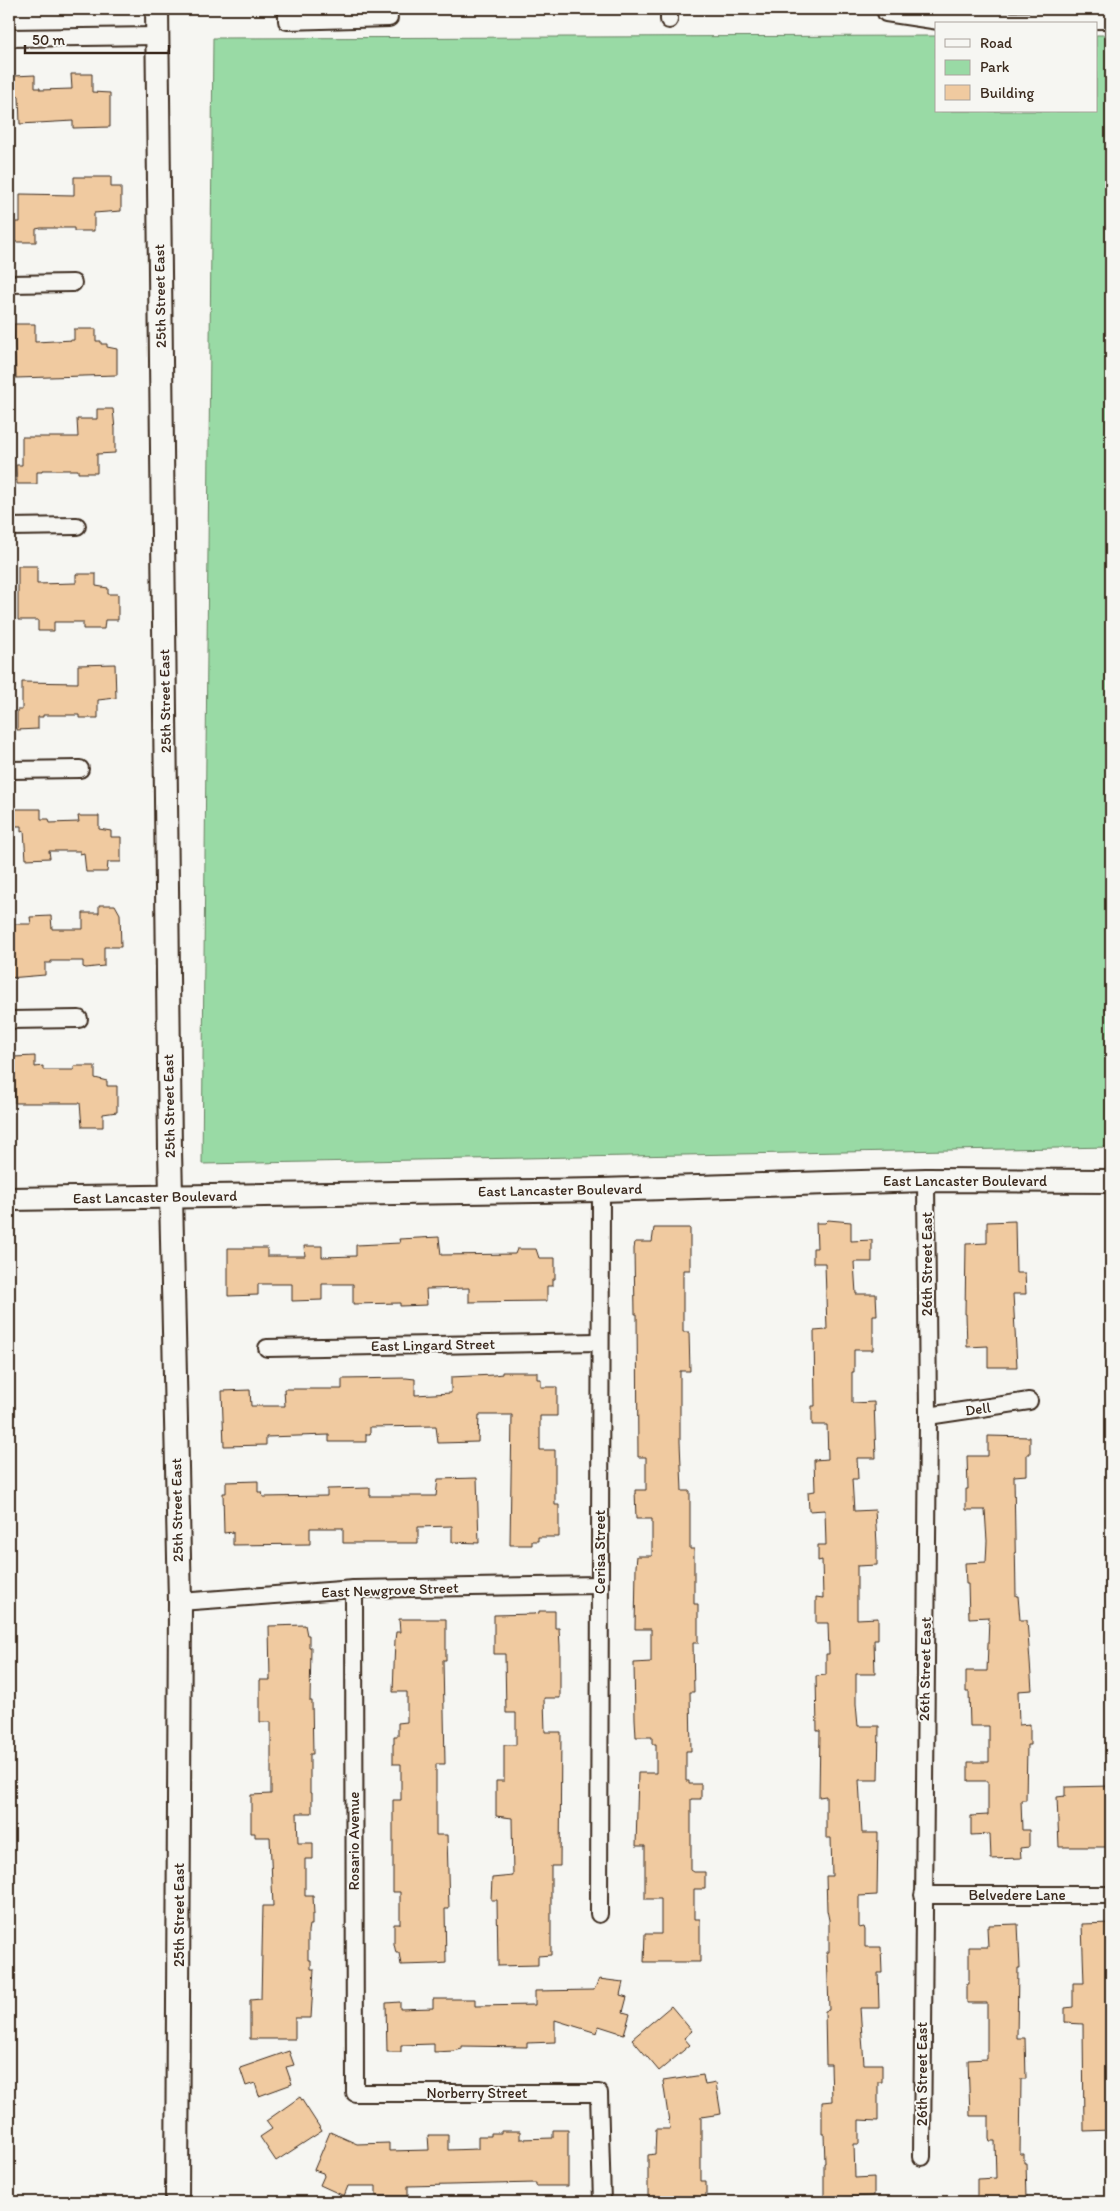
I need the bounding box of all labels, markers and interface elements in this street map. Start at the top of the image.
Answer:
scale bar [25,22,169,54]
legend [935,22,1098,112]
text: 50 m [32,31,65,49]
text: Road [980,34,1013,52]
text: Park [980,58,1010,76]
text: Building [980,84,1034,102]
street label: 25th Street East [150,243,170,348]
street label: 25th Street East [155,648,175,753]
street label: 25th Street East [159,1053,179,1158]
street label: East Lancaster Boulevard [883,1172,1047,1190]
street label: East Lancaster Boulevard [478,1180,642,1200]
street label: East Lancaster Boulevard [73,1187,237,1207]
street label: 26th Street East [918,1212,936,1316]
street label: East Lingard Street [371,1335,495,1355]
street label: Dell [964,1398,993,1420]
street label: 25th Street East [167,1457,187,1562]
street label: Cerisa Street [591,1509,609,1594]
street label: East Newgrove Street [321,1579,459,1601]
street label: 26th Street East [915,1616,935,1721]
street label: Rosario Avenue [345,1792,363,1890]
street label: 25th Street East [170,1863,188,1967]
street label: Belvedere Lane [968,1886,1066,1904]
street label: 26th Street East [913,2022,931,2126]
street label: Norberry Street [427,2084,528,2102]

